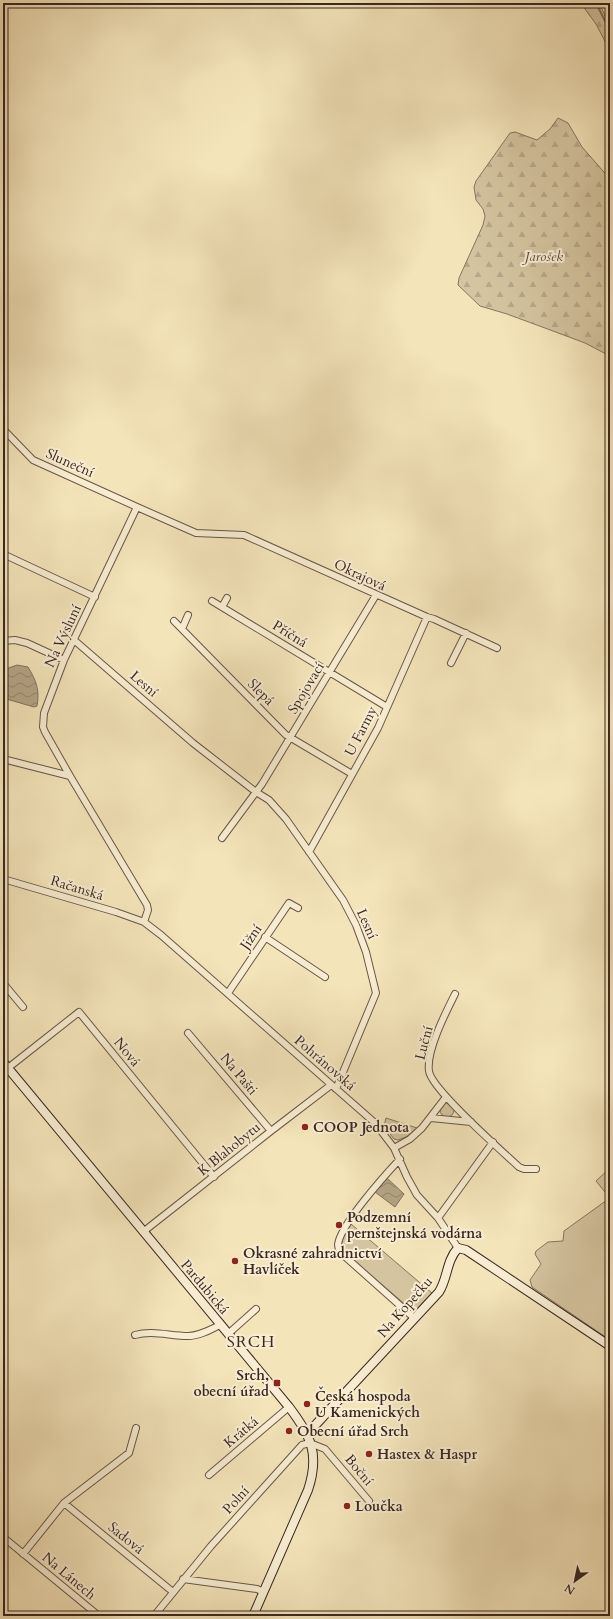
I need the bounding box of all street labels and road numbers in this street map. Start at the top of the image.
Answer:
street label: Sluneční [43,444,97,482]
street label: Okrajová [331,555,389,595]
street label: Na Výsluní [40,601,86,671]
street label: Příčná [269,616,311,652]
street label: Spojovací [283,659,329,717]
street label: Lesní [126,667,162,702]
street label: Slepá [244,675,278,709]
street label: U Farmy [340,702,382,759]
street label: Račanská [48,871,106,905]
street label: Lesní [352,906,382,942]
street label: Jižní [235,921,266,955]
street label: Luční [410,1024,438,1062]
street label: Pohránovská [290,1031,360,1095]
street label: Nová [109,1033,145,1071]
street label: Na Pašti [216,1049,262,1099]
street label: K Blahobytu [194,1118,265,1180]
street label: Pardubická [177,1256,233,1318]
street label: Na Kopečku [373,1272,437,1342]
street label: Krátká [220,1412,262,1452]
street label: Boční [340,1450,378,1490]
street label: Polní [218,1482,254,1518]
street label: Sadová [104,1518,148,1558]
street label: Na Lánech [38,1548,100,1604]

